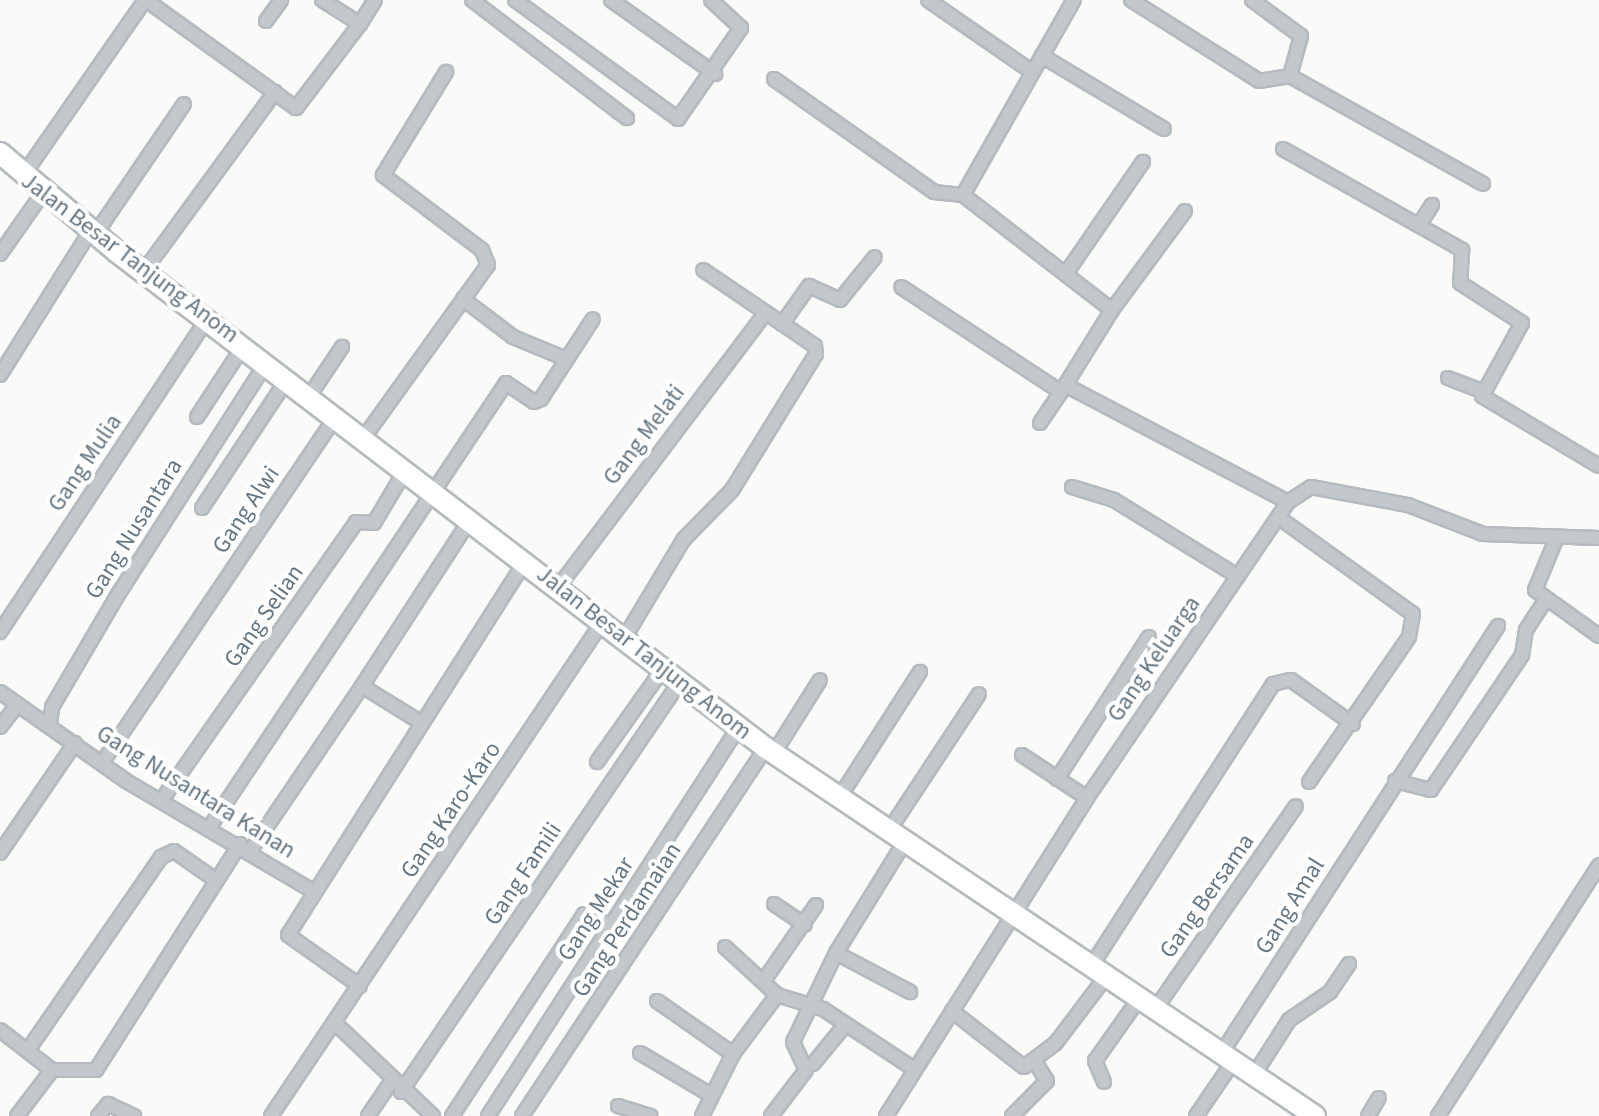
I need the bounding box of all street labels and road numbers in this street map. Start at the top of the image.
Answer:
street label: Jalan Besar Tanjung Anom [15,167,245,349]
street label: Gang Melati [597,379,691,491]
street label: Gang Mulia [42,409,128,517]
street label: Gang Nusantara [79,453,189,605]
street label: Gang Alwi [206,461,286,559]
street label: Gang Selian [218,559,310,673]
street label: Jalan Besar Tanjung Anom [531,560,757,746]
street label: Gang Keluarga [1101,591,1207,727]
street label: Gang Nusantara Kanan [91,719,301,865]
street label: Gang Karo-Karo [395,736,507,884]
street label: Gang Famili [478,817,568,931]
street label: Gang Bersama [1154,828,1260,964]
street label: Gang Perdamaian [566,837,688,1003]
street label: Gang Mekar [552,852,640,966]
street label: Gang Amal [1249,853,1331,959]

